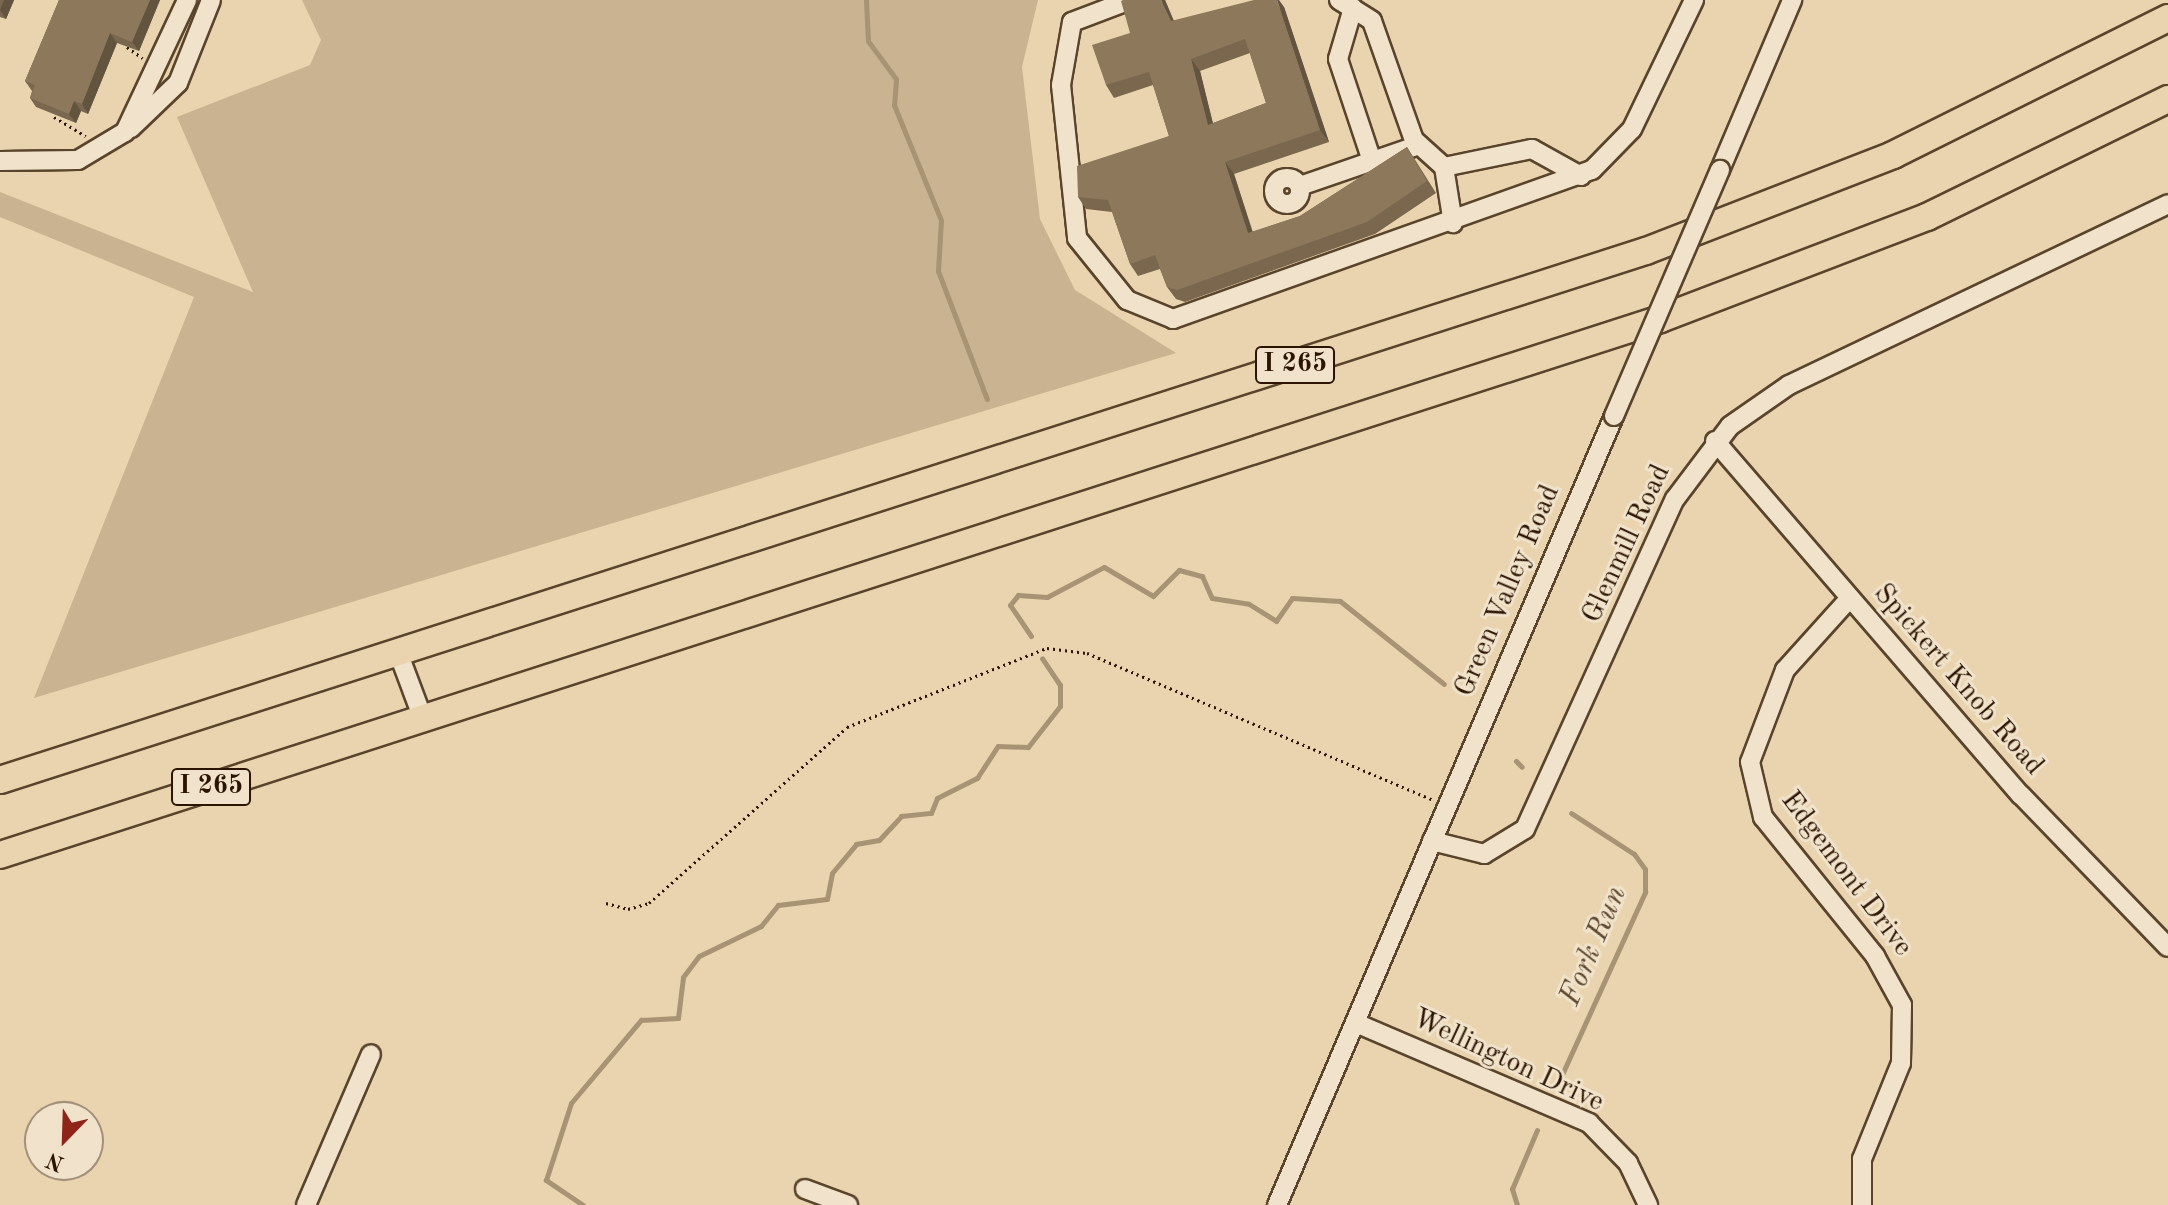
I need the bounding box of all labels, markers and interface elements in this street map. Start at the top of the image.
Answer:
road number: I 265 [1255,343,1335,387]
street label: Glenmill Road [1576,459,1678,629]
street label: Green Valley Road [1448,480,1568,702]
street label: Spickert Knob Road [1866,577,2050,783]
road number: I 265 [171,765,251,809]
street label: Edgemont Drive [1773,785,1919,963]
water label: Fork Run [1553,881,1635,1011]
street label: Wellington Drive [1407,1002,1609,1120]
north arrow [24,1101,104,1181]
text: N [43,1148,67,1175]

